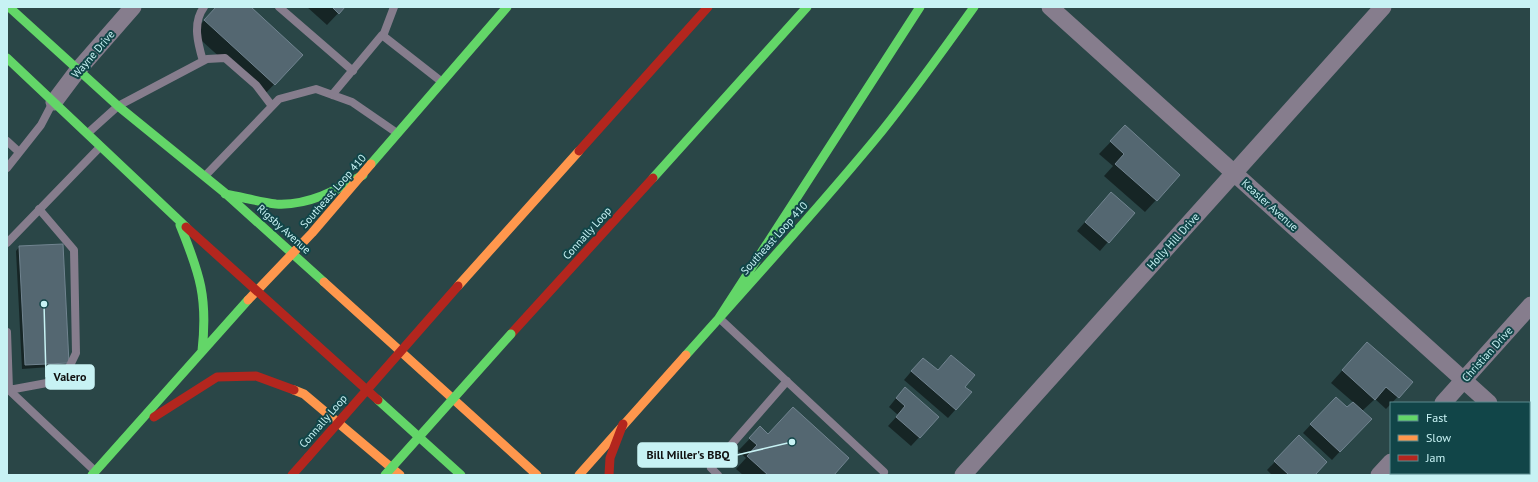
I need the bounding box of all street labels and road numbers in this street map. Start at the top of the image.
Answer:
street label: Wayne Drive [69,27,118,81]
street label: Southeast Loop 410 [297,151,369,231]
street label: Keasler Avenue [1239,176,1301,234]
street label: Southeast Loop 410 [738,199,810,277]
street label: Rigsby Avenue [254,201,314,257]
street label: Connally Loop [560,204,614,262]
street label: Holly Hill Drive [1144,209,1202,272]
street label: Christian Drive [1459,323,1516,384]
street label: Connally Loop [296,391,350,451]

